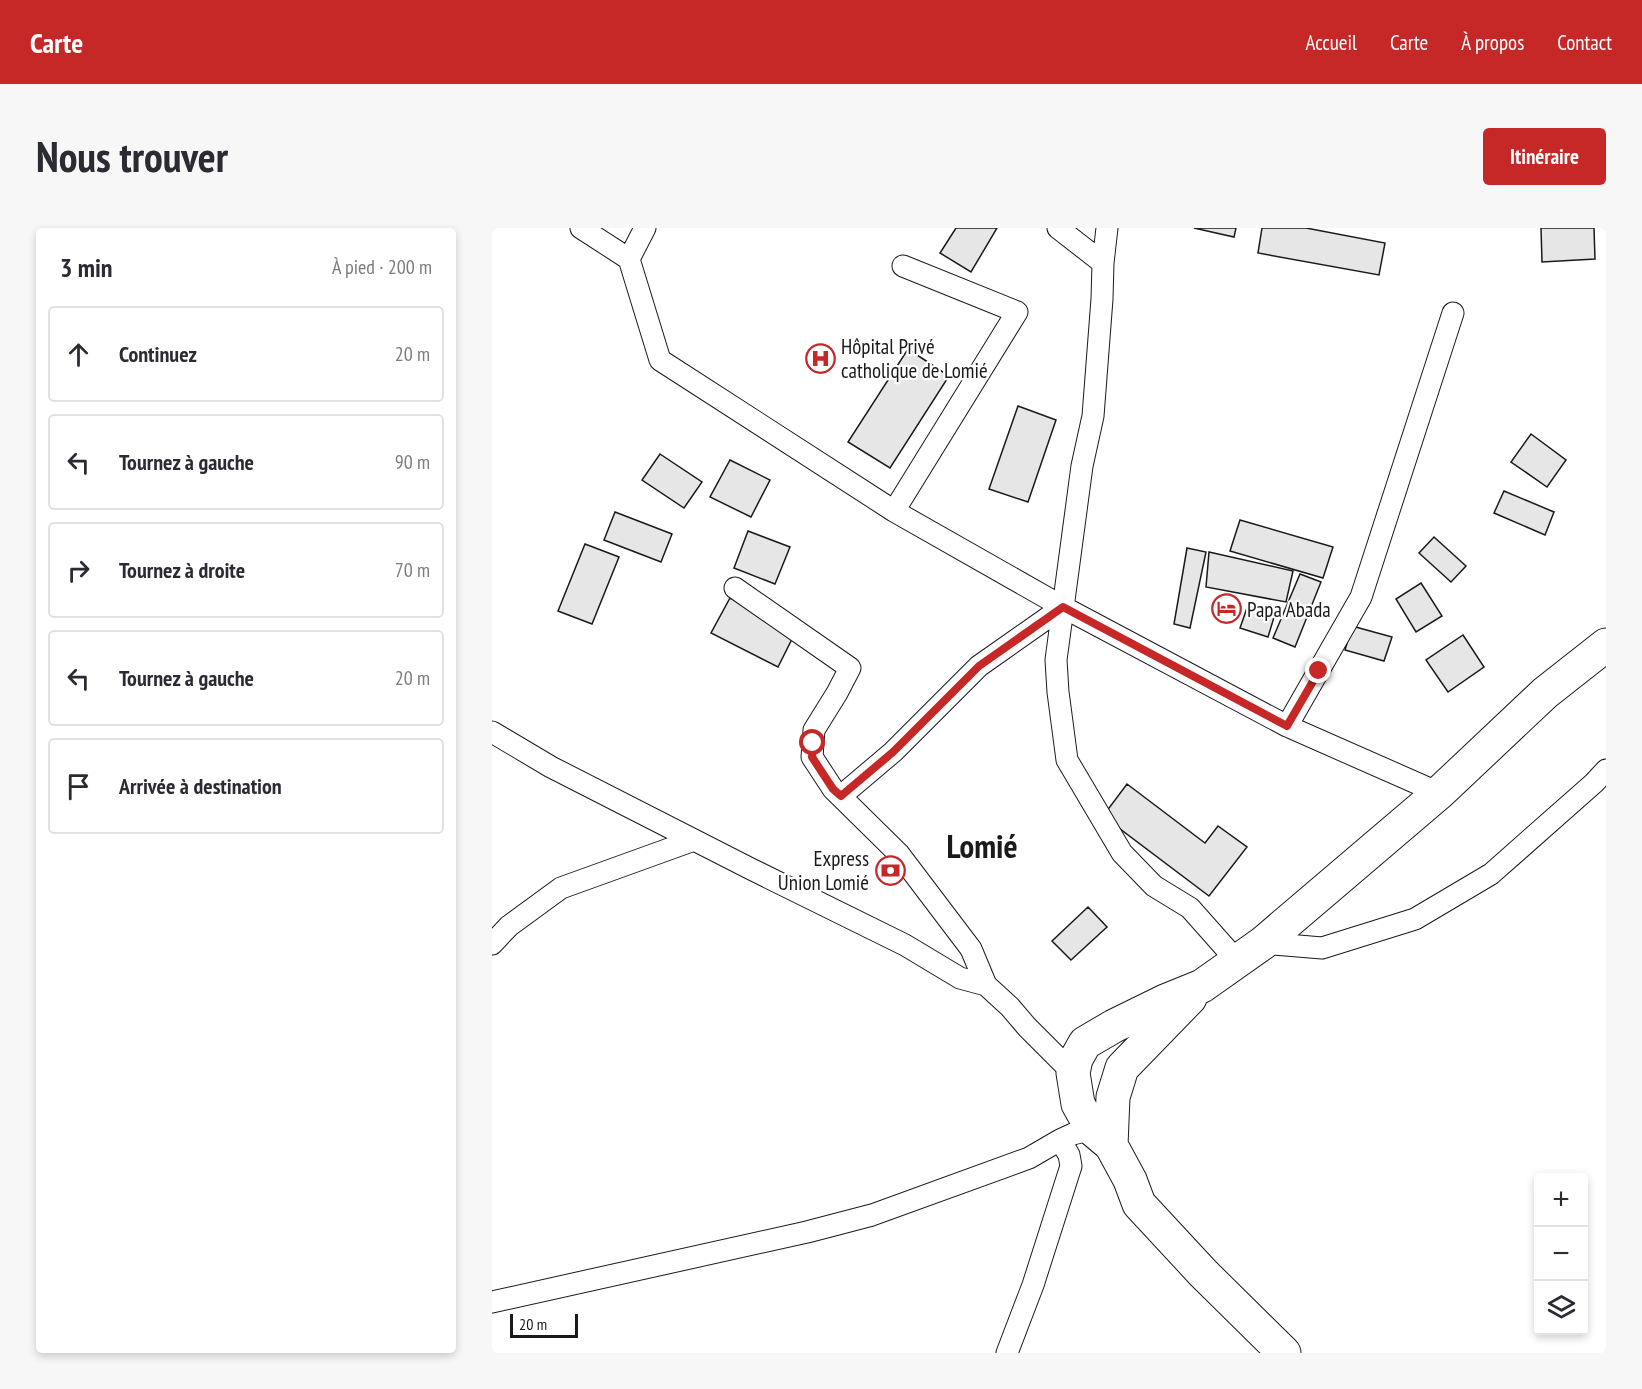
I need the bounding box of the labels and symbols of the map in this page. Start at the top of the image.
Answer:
place label: Hôpital Privé catholique de Lomié [841,333,988,384]
hospital icon: Hôpital Privé catholique de Lomié [804,342,836,374]
hotel icon: Papa Abada [1210,593,1242,625]
place label: Papa Abada [1247,596,1331,623]
route end [1305,657,1331,683]
route start [799,729,825,755]
district label: Lomié [946,824,1018,867]
place label: Express Union Lomié [778,845,869,896]
bank icon: Express Union Lomié [874,854,906,886]
scale bar [510,1311,578,1338]

